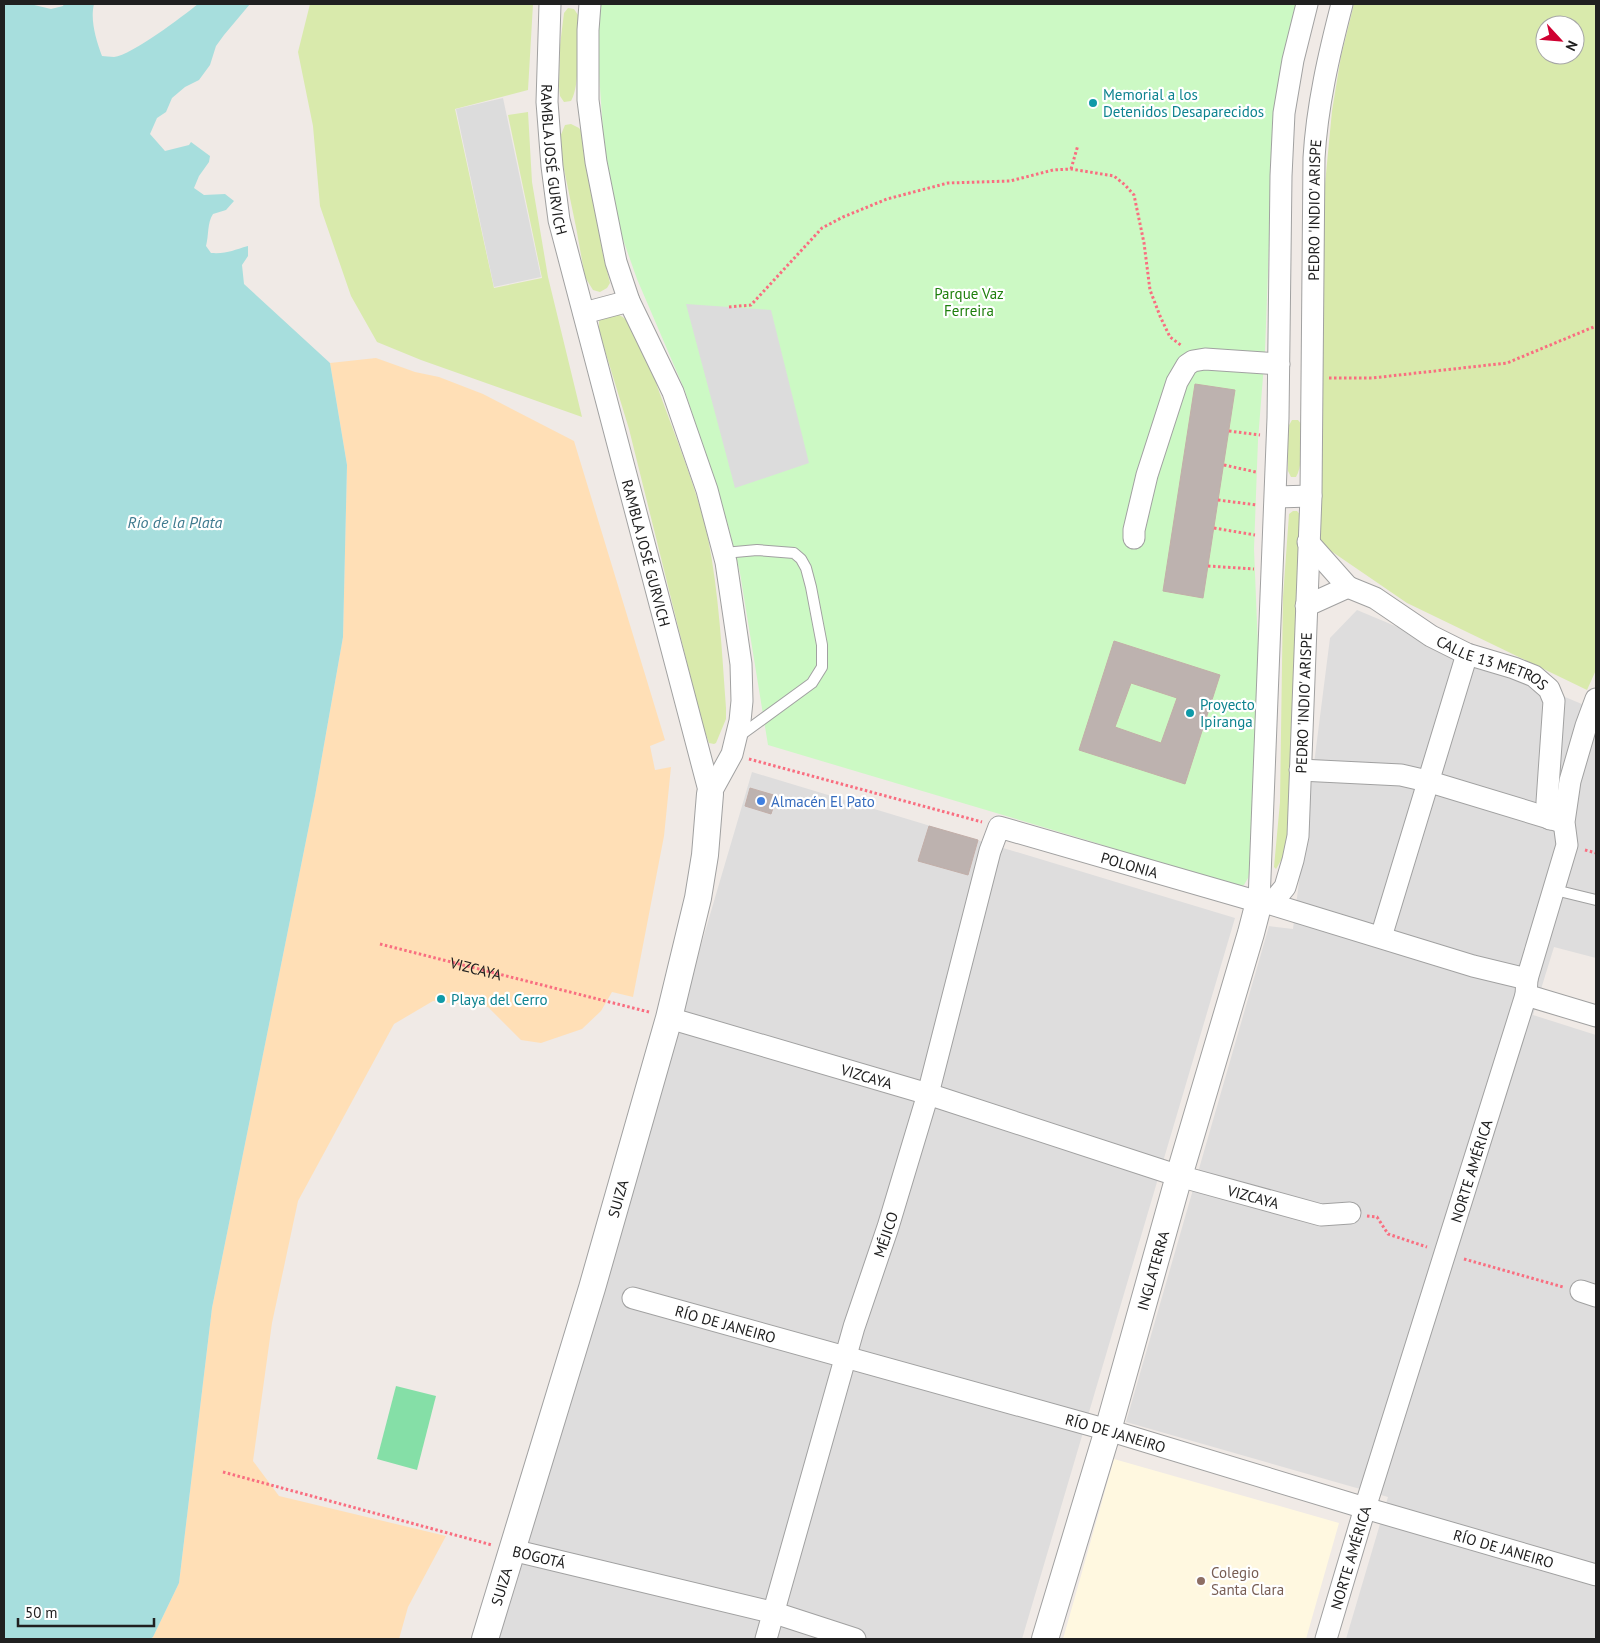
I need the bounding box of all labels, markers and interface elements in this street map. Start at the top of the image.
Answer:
north arrow [1535,15,1585,65]
text: N [1562,38,1582,54]
street label: RAMBLA JOSÉ GURVICH [537,84,572,237]
place label: Memorial a los Detenidos Desaparecidos [1103,85,1264,121]
marker: Memorial a los Detenidos Desaparecidos [1087,97,1099,109]
street label: PEDRO 'INDIO' ARISPE [1303,138,1325,281]
park label: Parque Vaz Ferreira [934,284,1004,320]
street label: RAMBLA JOSÉ GURVICH [618,477,675,629]
water label: Río de la Plata [128,512,223,532]
street label: CALLE 13 METROS [1433,631,1552,694]
street label: PEDRO 'INDIO' ARISPE [1291,632,1315,774]
place label: Proyecto Ipiranga [1200,695,1255,731]
marker: Proyecto Ipiranga [1184,707,1196,719]
place label: Almacén El Pato [771,792,875,811]
marker: Almacén El Pato [755,795,767,807]
street label: POLONIA [1099,847,1161,882]
street label: VIZCAYA [447,952,504,984]
place label: Playa del Cerro [451,990,548,1009]
marker: Playa del Cerro [435,993,447,1005]
street label: VIZCAYA [838,1059,895,1093]
street label: NORTE AMÉRICA [1446,1117,1496,1225]
street label: SUIZA [603,1177,632,1220]
street label: VIZCAYA [1224,1180,1281,1213]
street label: MÉJICO [869,1209,902,1260]
street label: INGLATERRA [1132,1228,1173,1312]
street label: RÍO DE JANEIRO [673,1301,778,1347]
street label: RÍO DE JANEIRO [1063,1409,1168,1456]
street label: NORTE AMÉRICA [1326,1503,1375,1612]
street label: RÍO DE JANEIRO [1451,1525,1556,1572]
street label: BOGOTÁ [511,1541,568,1572]
place label: Colegio Santa Clara [1211,1563,1284,1599]
street label: SUIZA [486,1565,516,1608]
marker: Colegio Santa Clara [1195,1575,1207,1587]
scale bar [18,1596,154,1628]
text: 50 m [25,1603,58,1622]

